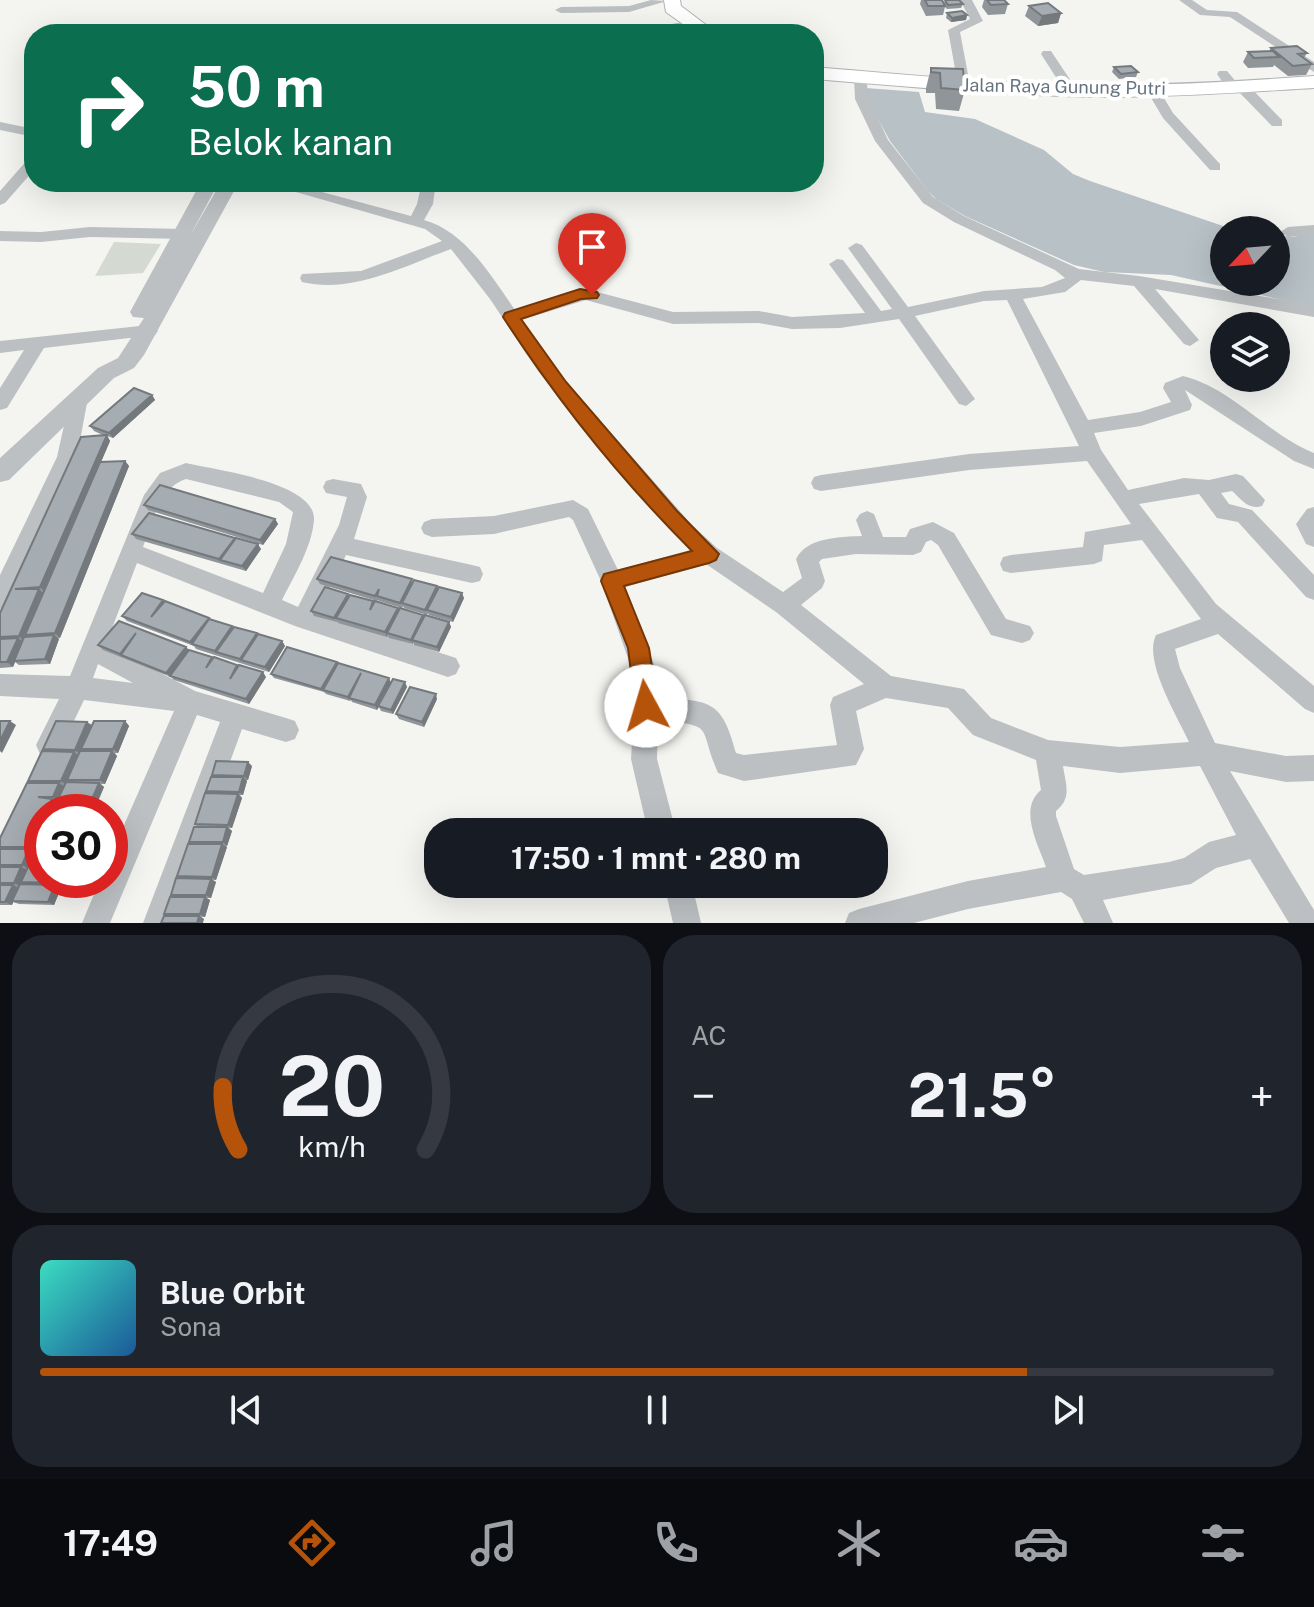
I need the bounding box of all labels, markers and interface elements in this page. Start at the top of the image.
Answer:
text: 50 m [188,54,325,120]
icon: right [56,56,160,160]
street label: Jalan Raya Gunung Putri [962,74,1166,99]
text: Belok kanan [188,121,393,163]
pin [558,213,626,295]
north arrow [1210,216,1290,296]
map controls [1210,216,1290,392]
icon: arrive [570,225,614,269]
button: layers [1210,312,1290,392]
position arrow [604,664,688,748]
speed limit sign: 30 [24,794,128,898]
text: 17:50 · 1 mnt · 280 m [511,840,801,876]
text: AC [691,1020,726,1051]
text: 20 [278,1037,385,1135]
text: 21.5° [908,1060,1057,1131]
text: − [691,1070,715,1122]
text: + [1250,1070,1274,1122]
text: km/h [298,1130,365,1163]
text: Blue Orbit [160,1275,306,1311]
text: Sona [160,1311,221,1342]
icon: previous [224,1388,268,1432]
icon: pause [635,1388,679,1432]
icon: next [1046,1388,1090,1432]
icon: directions [284,1515,340,1571]
icon: music [466,1515,522,1571]
icon: phone [648,1515,704,1571]
icon: climate [831,1515,887,1571]
icon: car [1013,1515,1069,1571]
icon: filters [1195,1515,1251,1571]
text: 17:49 [63,1522,158,1564]

